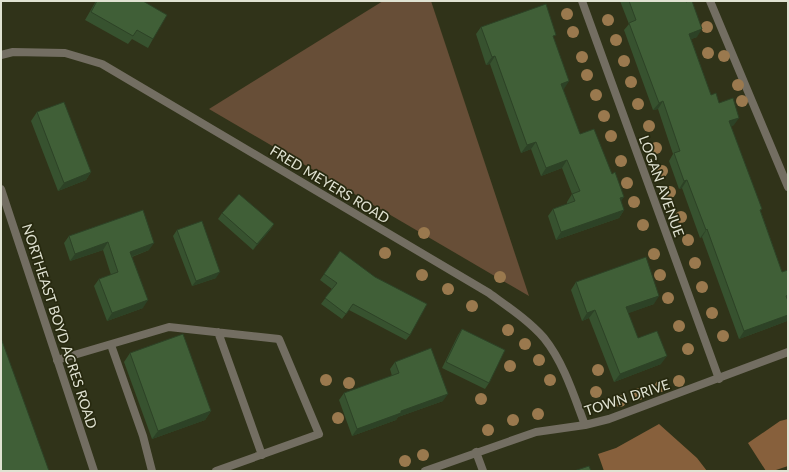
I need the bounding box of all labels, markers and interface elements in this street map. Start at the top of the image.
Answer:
street label: LOGAN AVENUE [636,133,688,239]
street label: FRED MEYERS ROAD [267,142,393,226]
street label: NORTHEAST BOYD ACRES ROAD [19,221,101,431]
street label: TOWN DRIVE [582,375,672,419]

